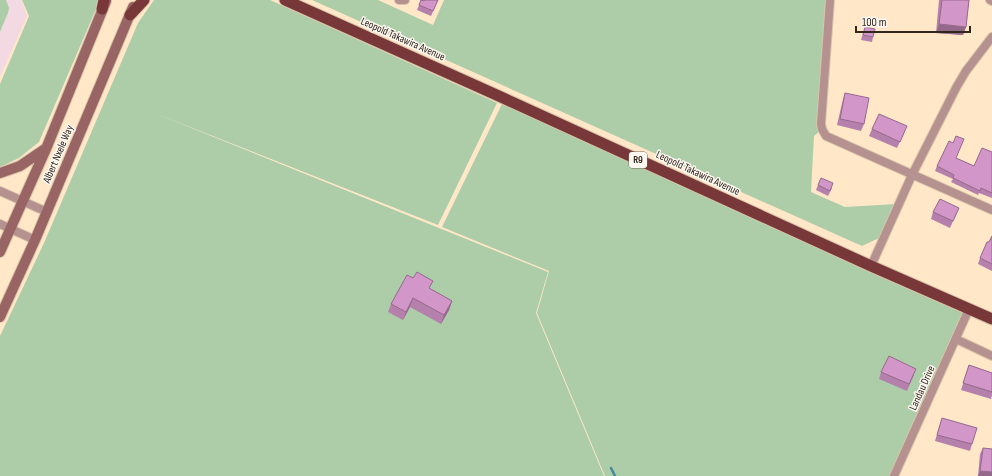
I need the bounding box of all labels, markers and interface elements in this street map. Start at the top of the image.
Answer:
scale bar [856,8,970,34]
street label: Leopold Takawira Avenue [359,15,447,63]
text: 100 m [862,15,887,30]
street label: Albert Nxele Way [40,122,76,186]
street label: Leopold Takawira Avenue [654,148,742,198]
road number: R9 [629,152,647,168]
street label: Landau Drive [906,364,938,412]

